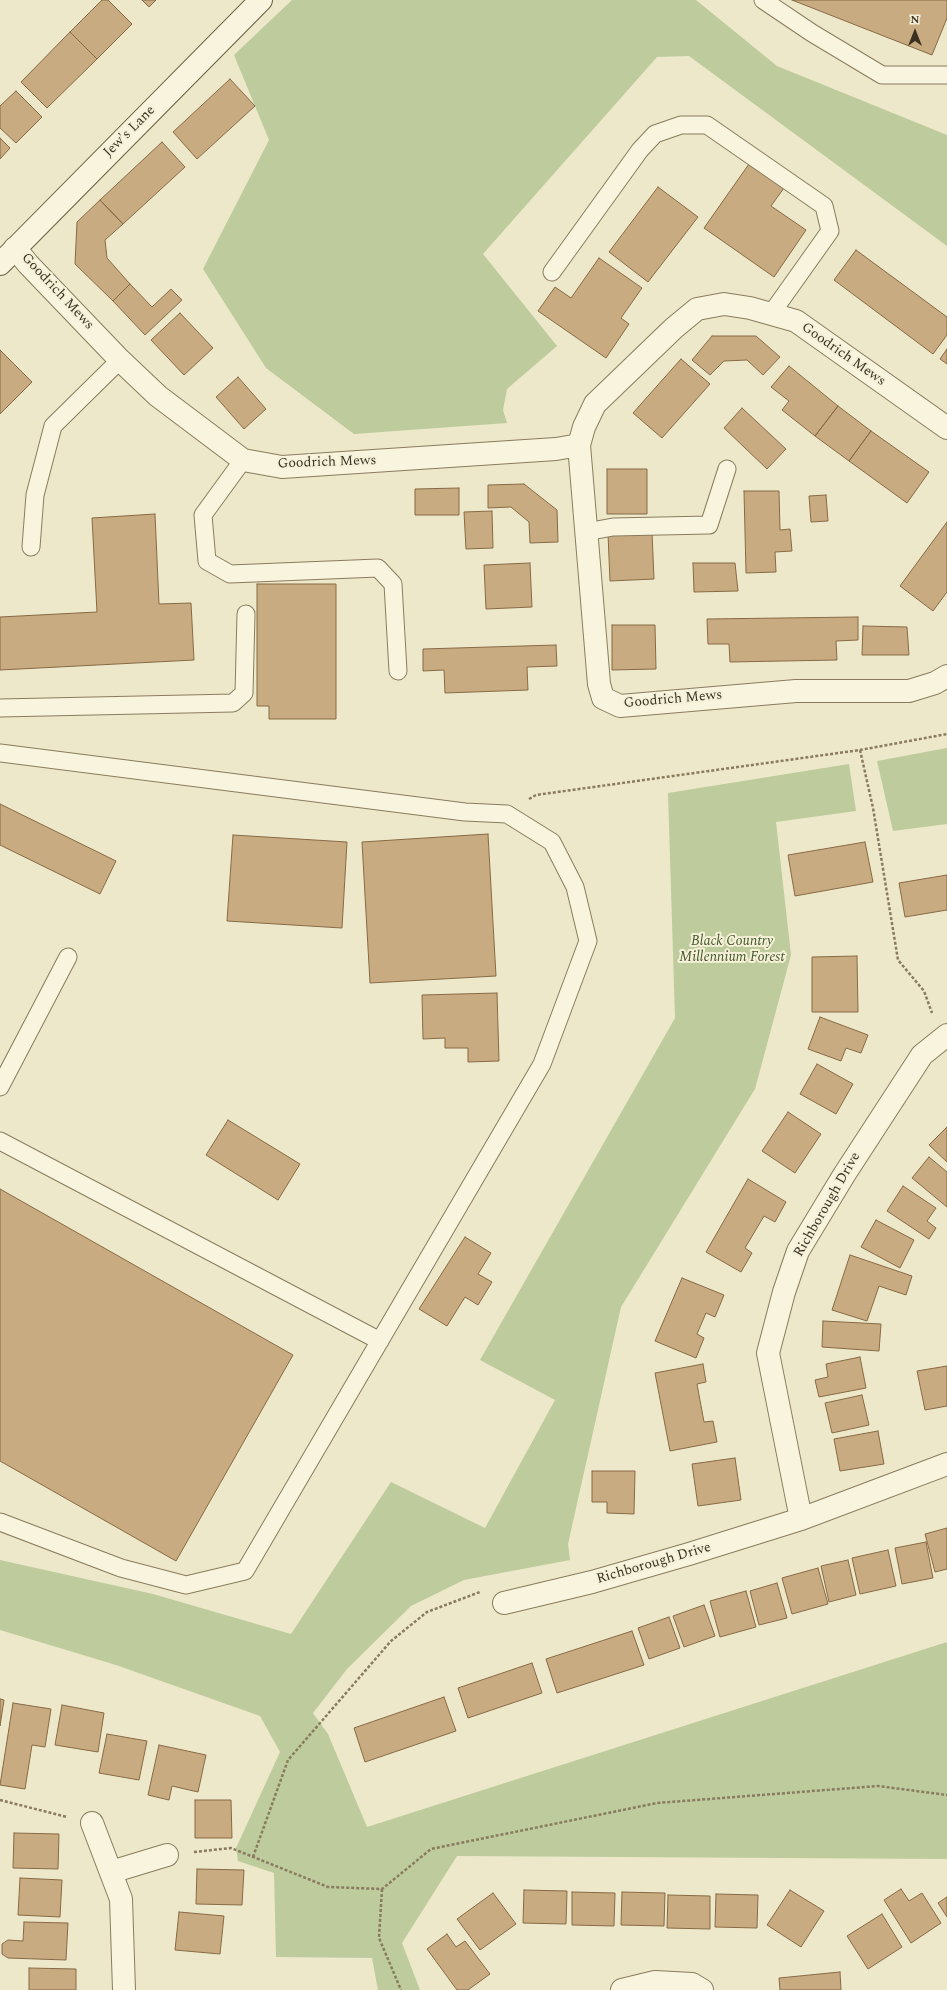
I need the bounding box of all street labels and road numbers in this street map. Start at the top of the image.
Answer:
street label: Jew's Lane [101,103,159,161]
street label: Goodrich Mews [17,250,97,334]
street label: Goodrich Mews [798,320,888,390]
street label: Goodrich Mews [277,453,377,473]
street label: Goodrich Mews [623,687,723,713]
street label: Richborough Drive [791,1150,865,1260]
street label: Richborough Drive [595,1540,713,1588]

